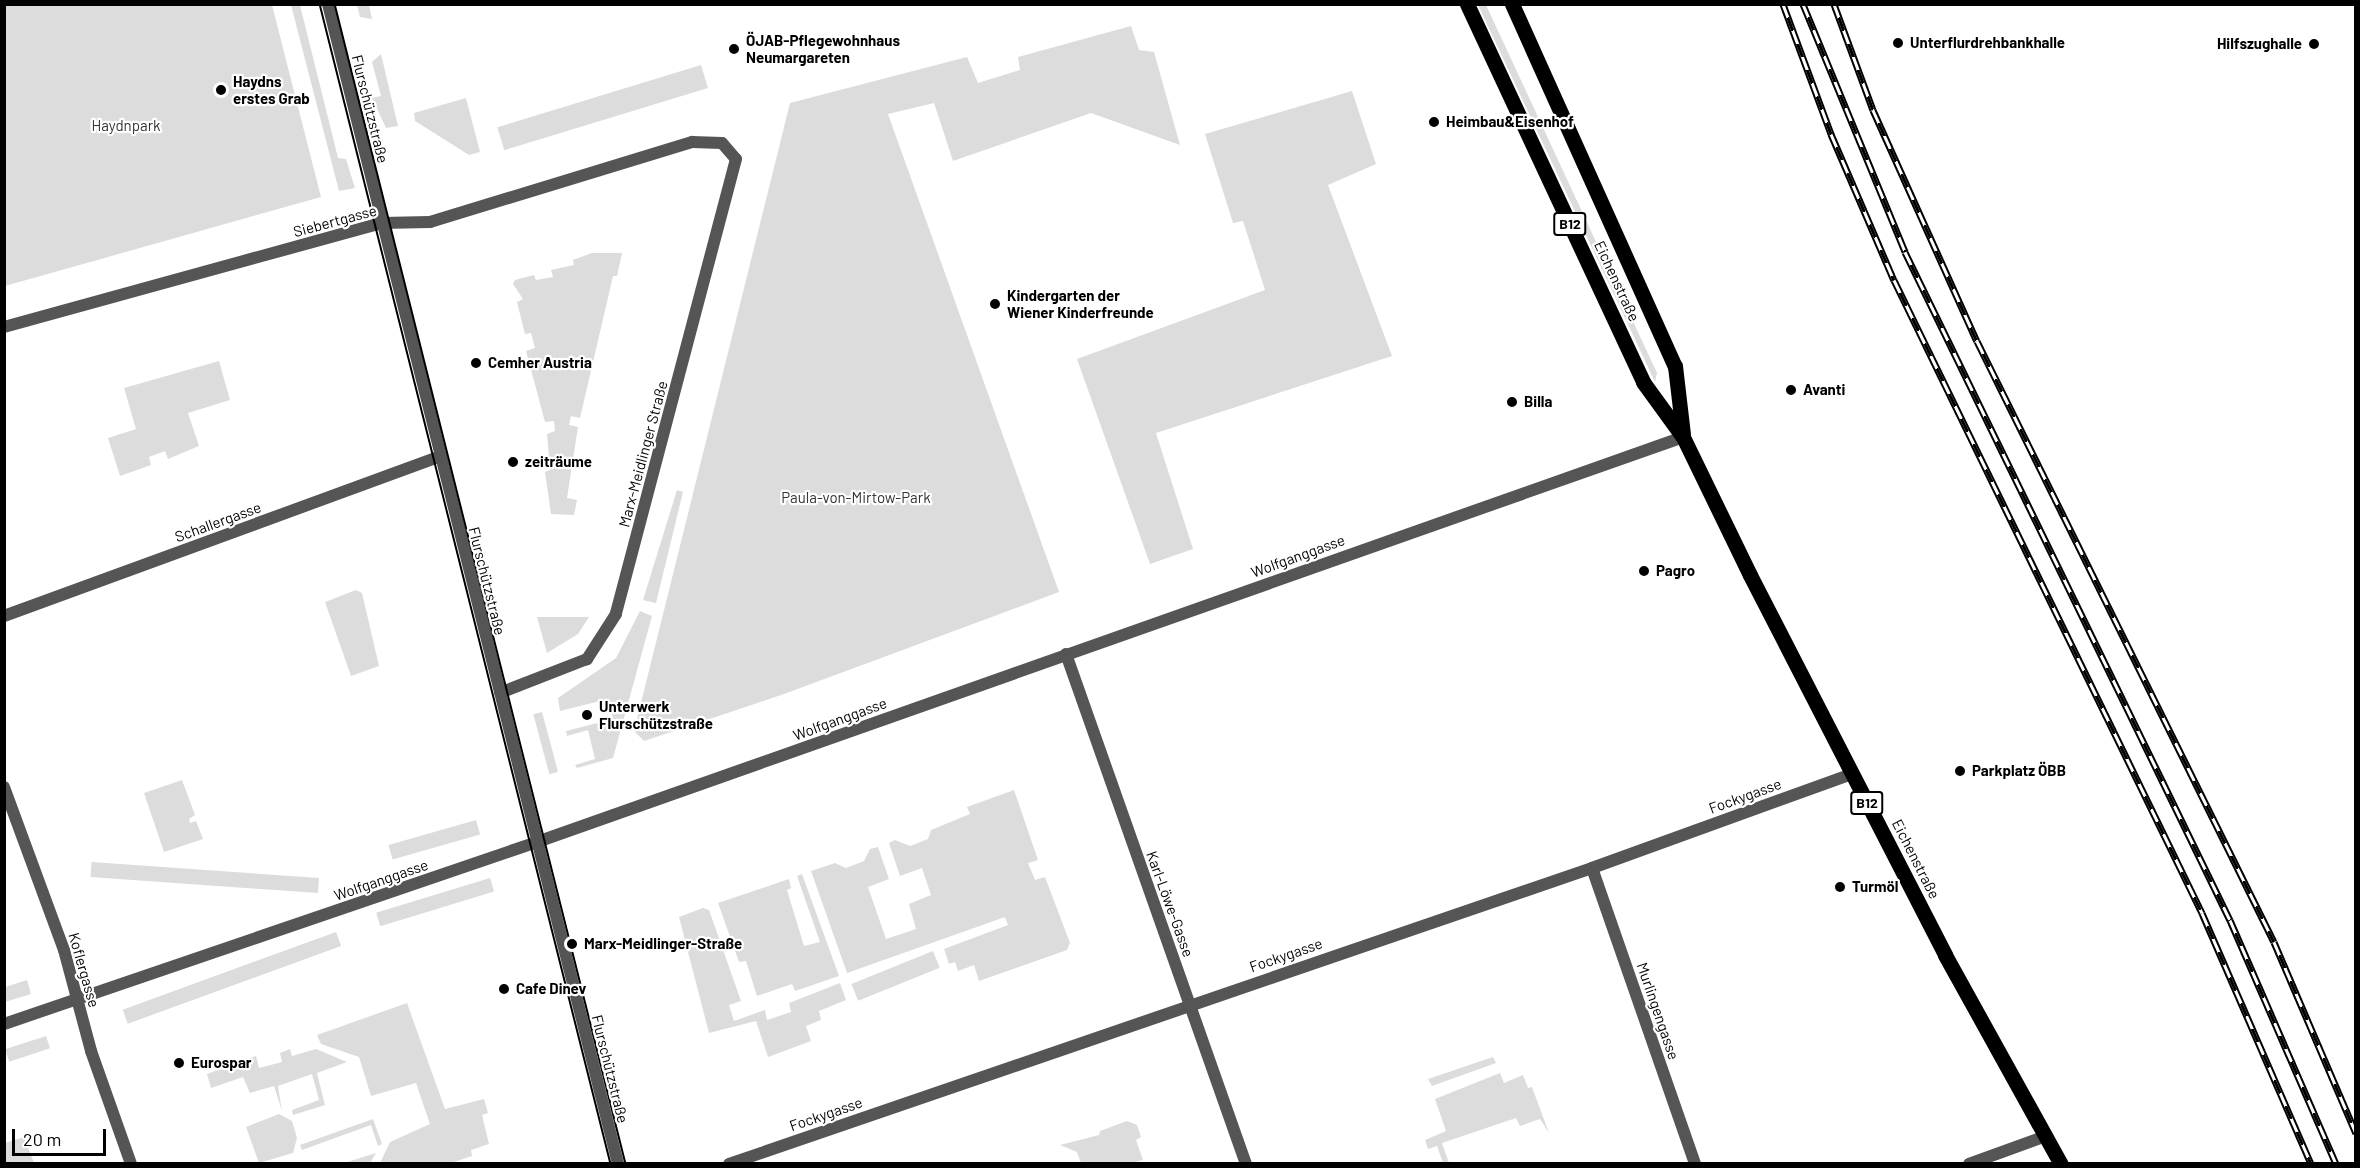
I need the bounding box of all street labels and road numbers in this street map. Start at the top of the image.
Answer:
street label: Flurschützstraße [348,53,392,165]
street label: Siebertgasse [291,201,379,241]
road number: B12 [1552,213,1588,235]
street label: Eichenstraße [1590,238,1644,324]
street label: Marx-Meidlinger Straße [615,379,671,529]
street label: Schallergasse [172,498,264,546]
street label: Flurschützstraße [465,525,509,637]
street label: Wolfganggasse [1249,531,1347,581]
street label: Wolfganggasse [791,694,889,744]
street label: Fockygasse [1706,775,1784,817]
road number: B12 [1849,792,1885,814]
street label: Eichenstraße [1888,816,1944,902]
street label: Karl-Löwe-Gasse [1143,849,1197,959]
street label: Wolfganggasse [332,855,430,905]
street label: Koflergasse [65,930,103,1010]
street label: Fockygasse [1247,934,1325,976]
street label: Murlingengasse [1633,960,1683,1062]
street label: Flurschützstraße [588,1013,632,1125]
street label: Fockygasse [787,1093,865,1135]

